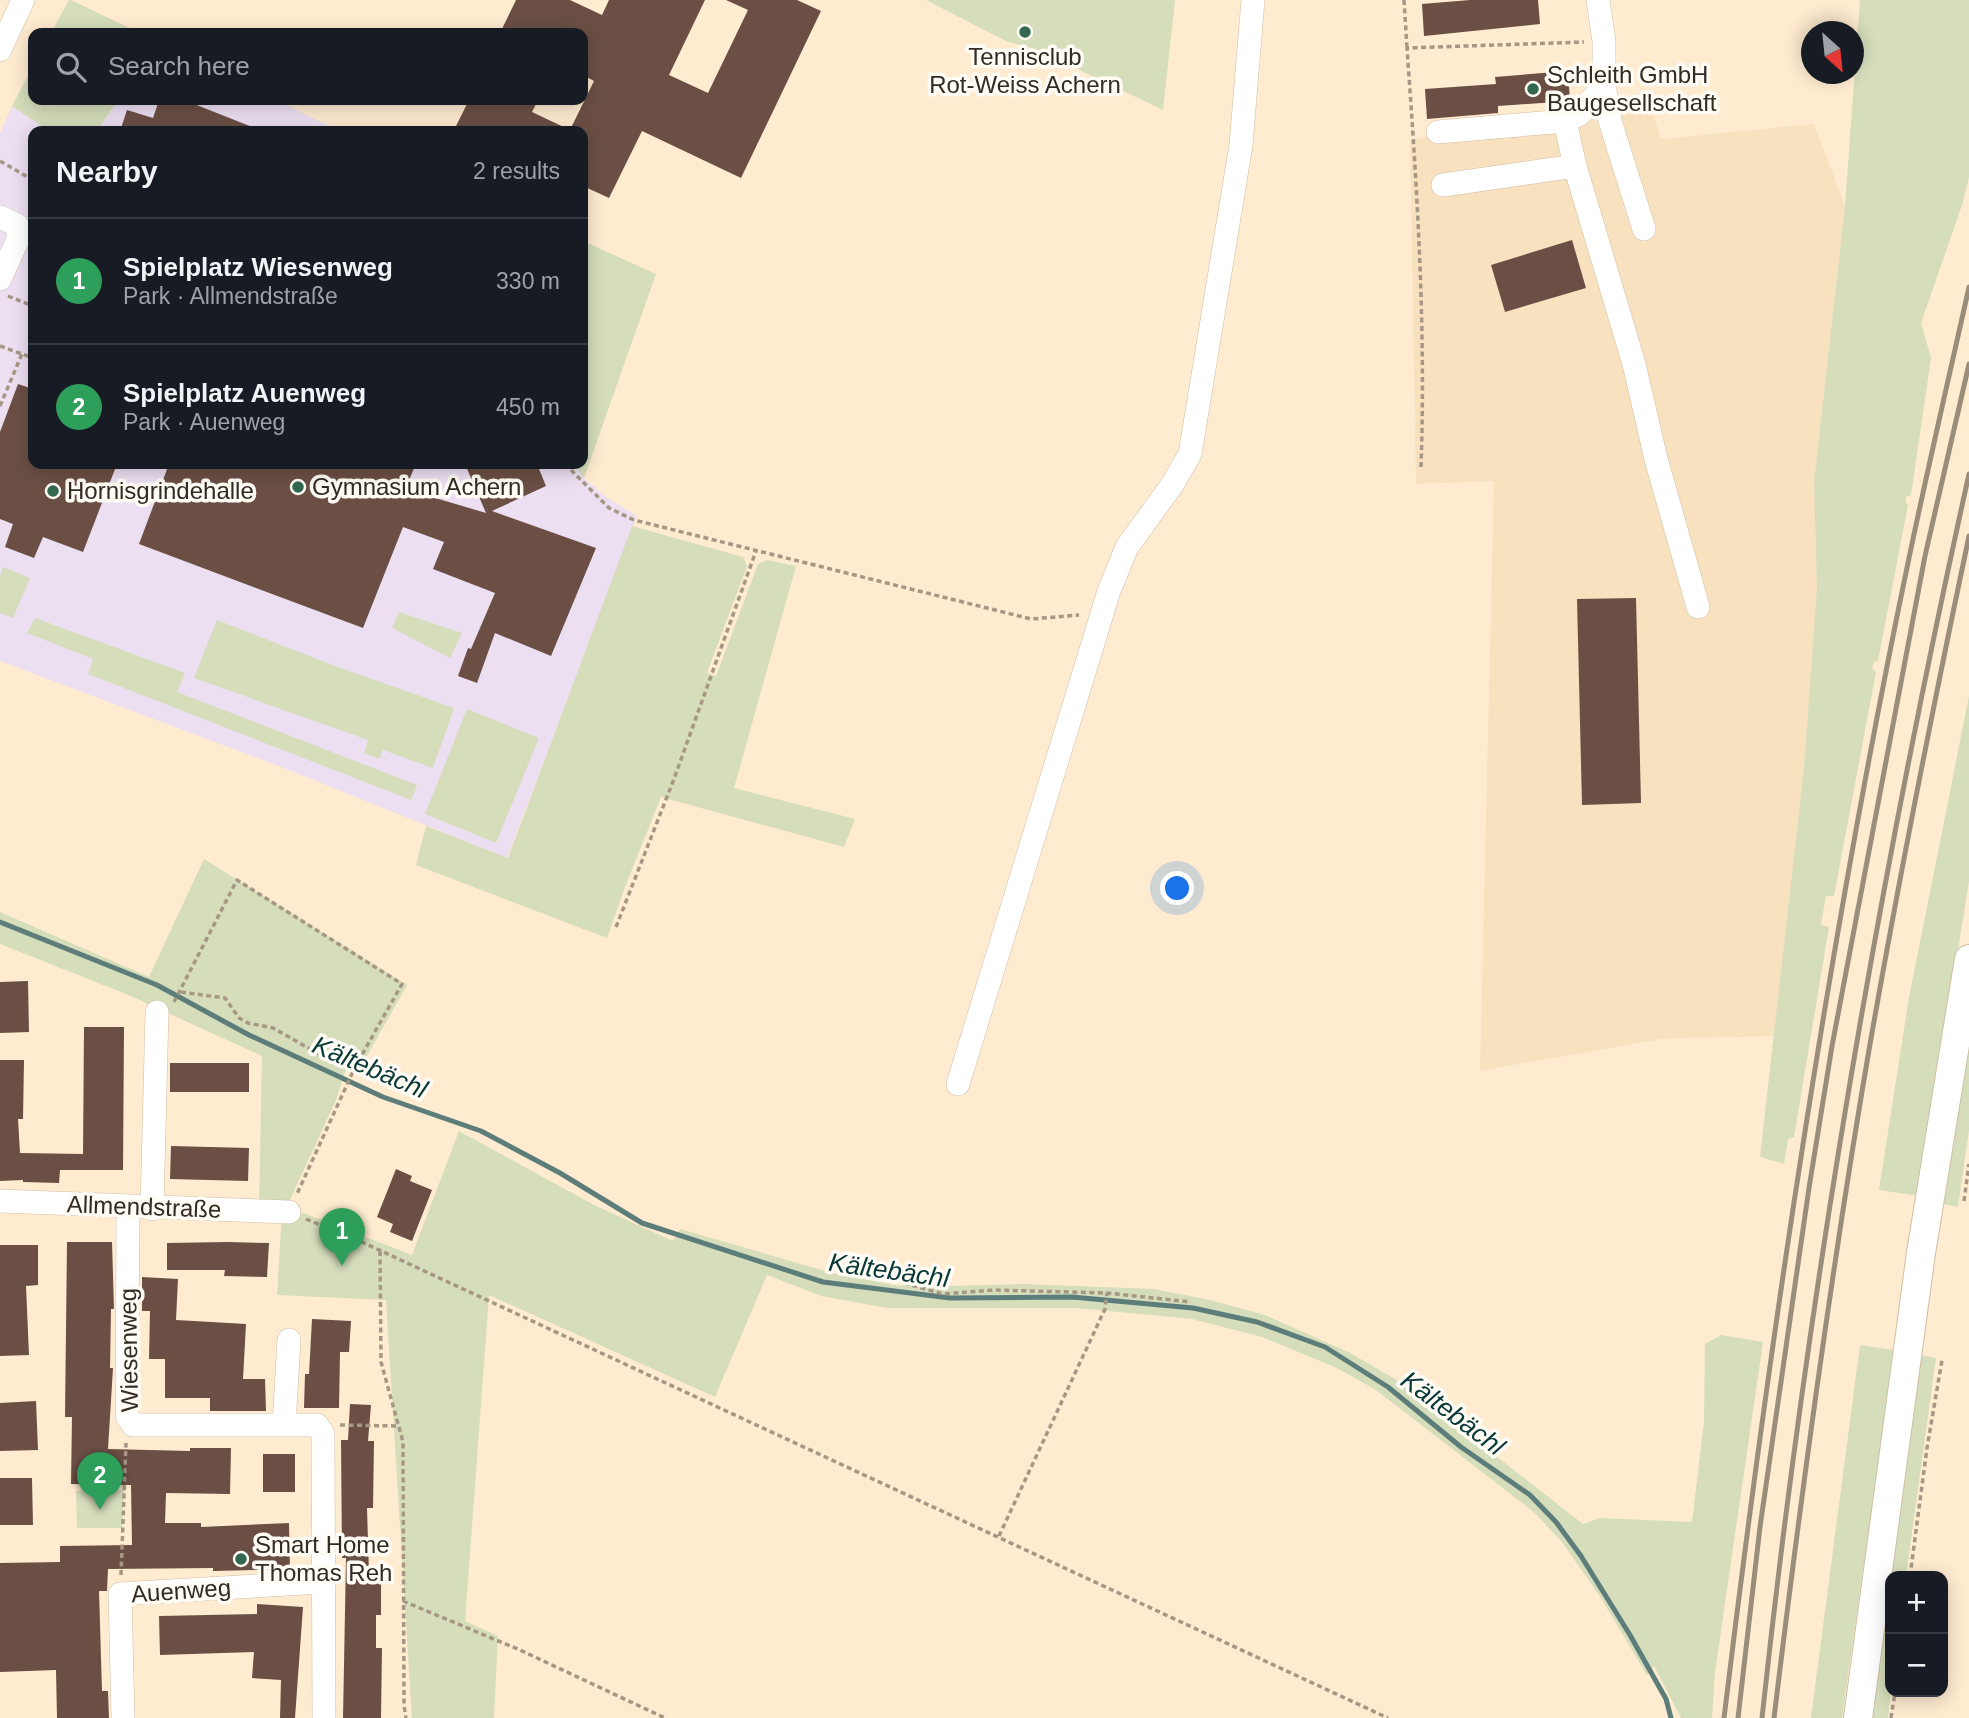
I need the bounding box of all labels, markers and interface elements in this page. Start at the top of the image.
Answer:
north arrow [1801,21,1864,84]
marker: Tennisclub Rot-Weiss Achern [1017,24,1033,40]
search box [28,28,588,105]
place label: Tennisclub Rot-Weiss Achern [929,43,1121,98]
icon: search [52,48,90,86]
text: Search here [108,51,250,81]
place label: Schleith GmbH Baugesellschaft [1547,61,1717,116]
marker: Schleith GmbH Baugesellschaft [1525,81,1541,97]
text: Nearby [56,155,158,188]
text: 2 results [473,158,560,184]
text: Spielplatz Wiesenweg [123,252,393,282]
text: 1 [73,268,85,294]
text: 330 m [496,268,560,294]
text: Park · Allmendstraße [123,283,338,309]
text: Spielplatz Auenweg [123,378,366,408]
text: 2 [73,394,85,420]
text: 450 m [496,394,560,420]
text: Park · Auenweg [123,409,285,435]
place label: Gymnasium Achern [312,473,521,500]
place label: Hornisgrindehalle [67,477,254,504]
marker: Gymnasium Achern [290,479,306,495]
marker: Hornisgrindehalle [45,483,61,499]
your location [1160,871,1194,905]
water label: Kältebächl [308,1029,433,1105]
street label: Allmendstraße [66,1190,222,1223]
pin: 1 [319,1208,365,1266]
water label: Kältebächl [827,1247,952,1293]
street label: Wiesenweg [114,1288,143,1412]
water label: Kältebächl [1395,1364,1511,1462]
pin: 2 [77,1452,123,1510]
place label: Smart Home Thomas Reh [255,1531,392,1586]
marker: Smart Home Thomas Reh [233,1551,249,1567]
map controls [1885,1571,1948,1697]
button: + [1885,1571,1948,1634]
street label: Auenweg [130,1574,232,1607]
button: − [1885,1634,1948,1697]

